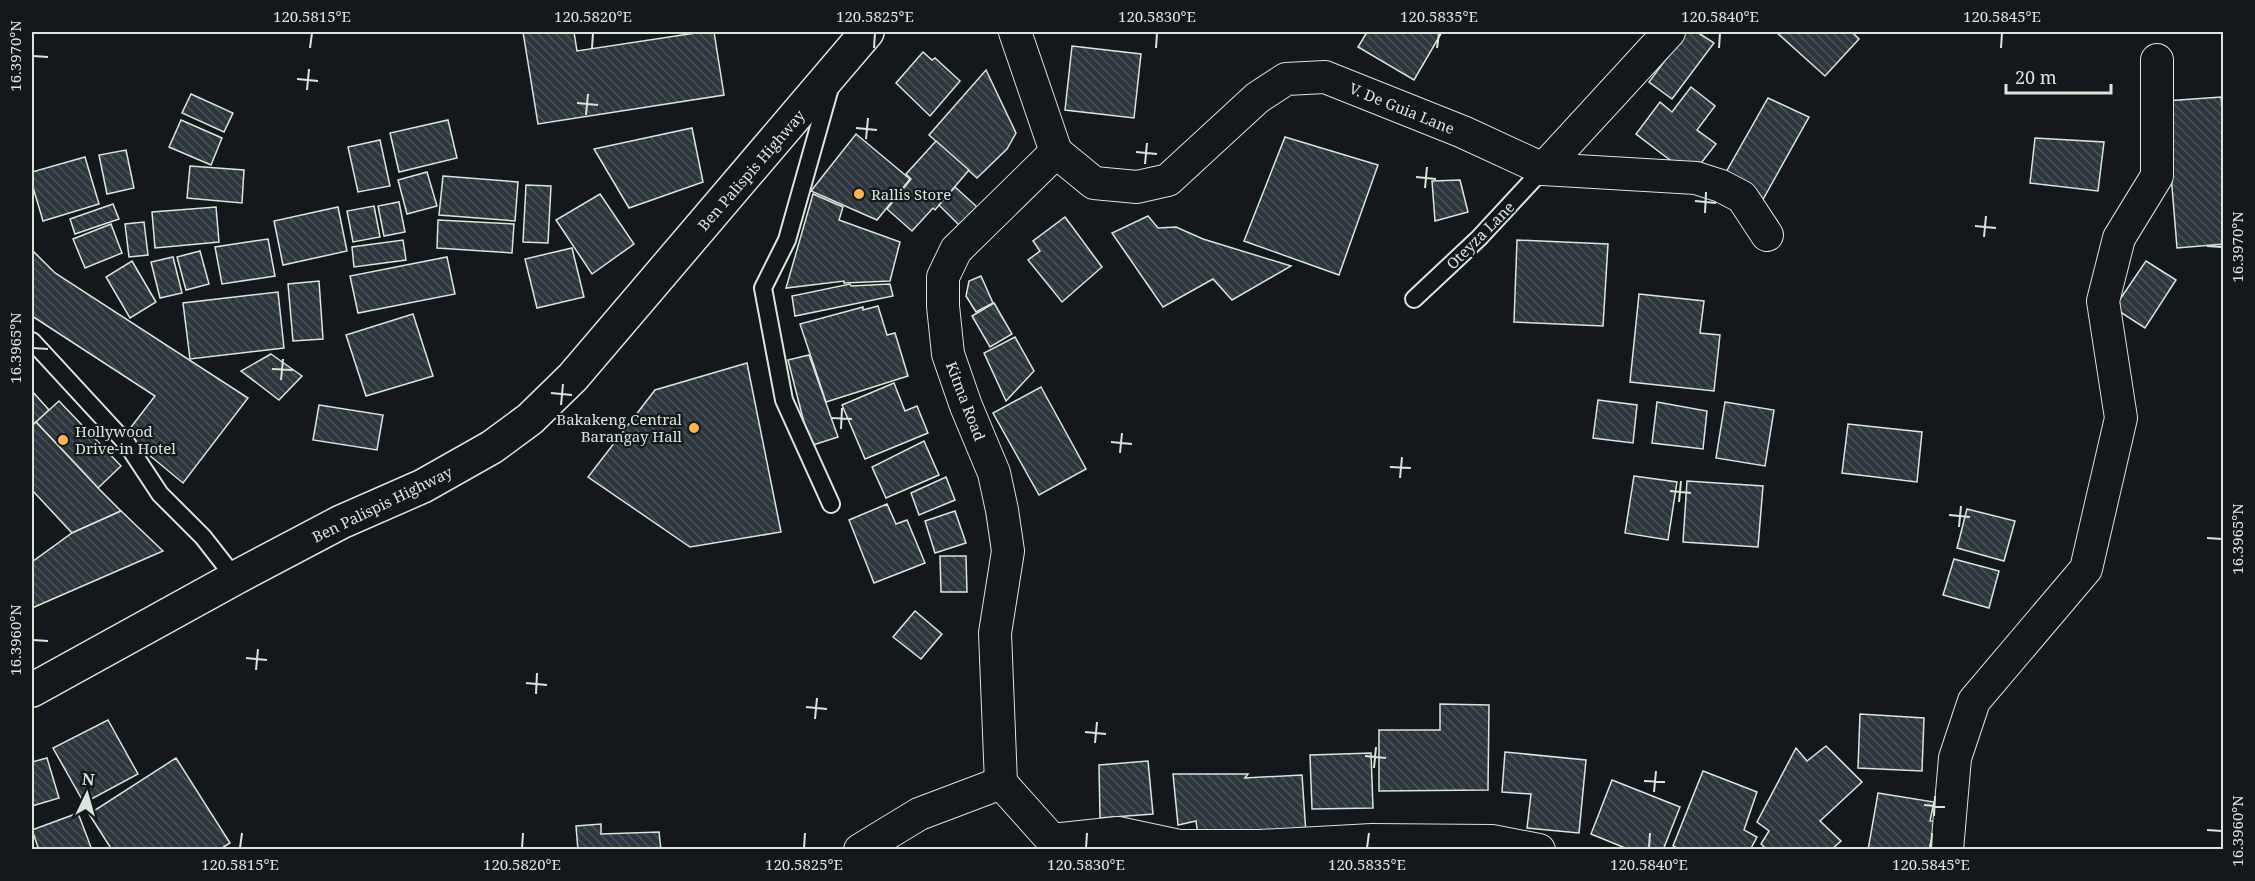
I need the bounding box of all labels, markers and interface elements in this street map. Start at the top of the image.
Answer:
text: 120.5815°E [273,6,351,26]
text: 120.5820°E [554,6,632,26]
text: 120.5825°E [836,6,914,26]
text: 120.5830°E [1118,6,1196,26]
text: 120.5835°E [1400,6,1478,26]
text: 120.5840°E [1681,6,1759,26]
text: 120.5845°E [1963,6,2041,26]
text: 16.3970°N [5,20,25,92]
scale bar [2006,57,2111,95]
text: 20 m [2015,65,2057,89]
street label: V. De Guia Lane [1346,78,1458,138]
street label: Ben Palispis Highway [693,105,809,235]
place label: Rallis Store [871,184,951,204]
marker: Rallis Store [852,187,866,201]
street label: Oteyza Lane [1442,197,1518,273]
text: 16.3970°N [2227,211,2247,283]
text: 16.3965°N [5,312,25,384]
street label: Kitma Road [942,359,990,443]
place label: Bakakeng Central Barangay Hall [556,409,682,446]
place label: Hollywood Drive-in Hotel [75,421,176,458]
marker: Bakakeng Central Barangay Hall [687,421,701,435]
marker: Hollywood Drive-in Hotel [56,433,70,447]
street label: Ben Palispis Highway [309,461,456,547]
text: 16.3965°N [2227,503,2247,575]
text: 16.3960°N [5,604,25,676]
north arrow [57,764,117,824]
text: N [81,768,96,791]
text: 16.3960°N [2227,795,2247,867]
text: 120.5815°E [201,854,279,874]
text: 120.5820°E [483,854,561,874]
text: 120.5825°E [765,854,843,874]
text: 120.5830°E [1047,854,1125,874]
text: 120.5835°E [1328,854,1406,874]
text: 120.5840°E [1610,854,1688,874]
text: 120.5845°E [1892,854,1970,874]

